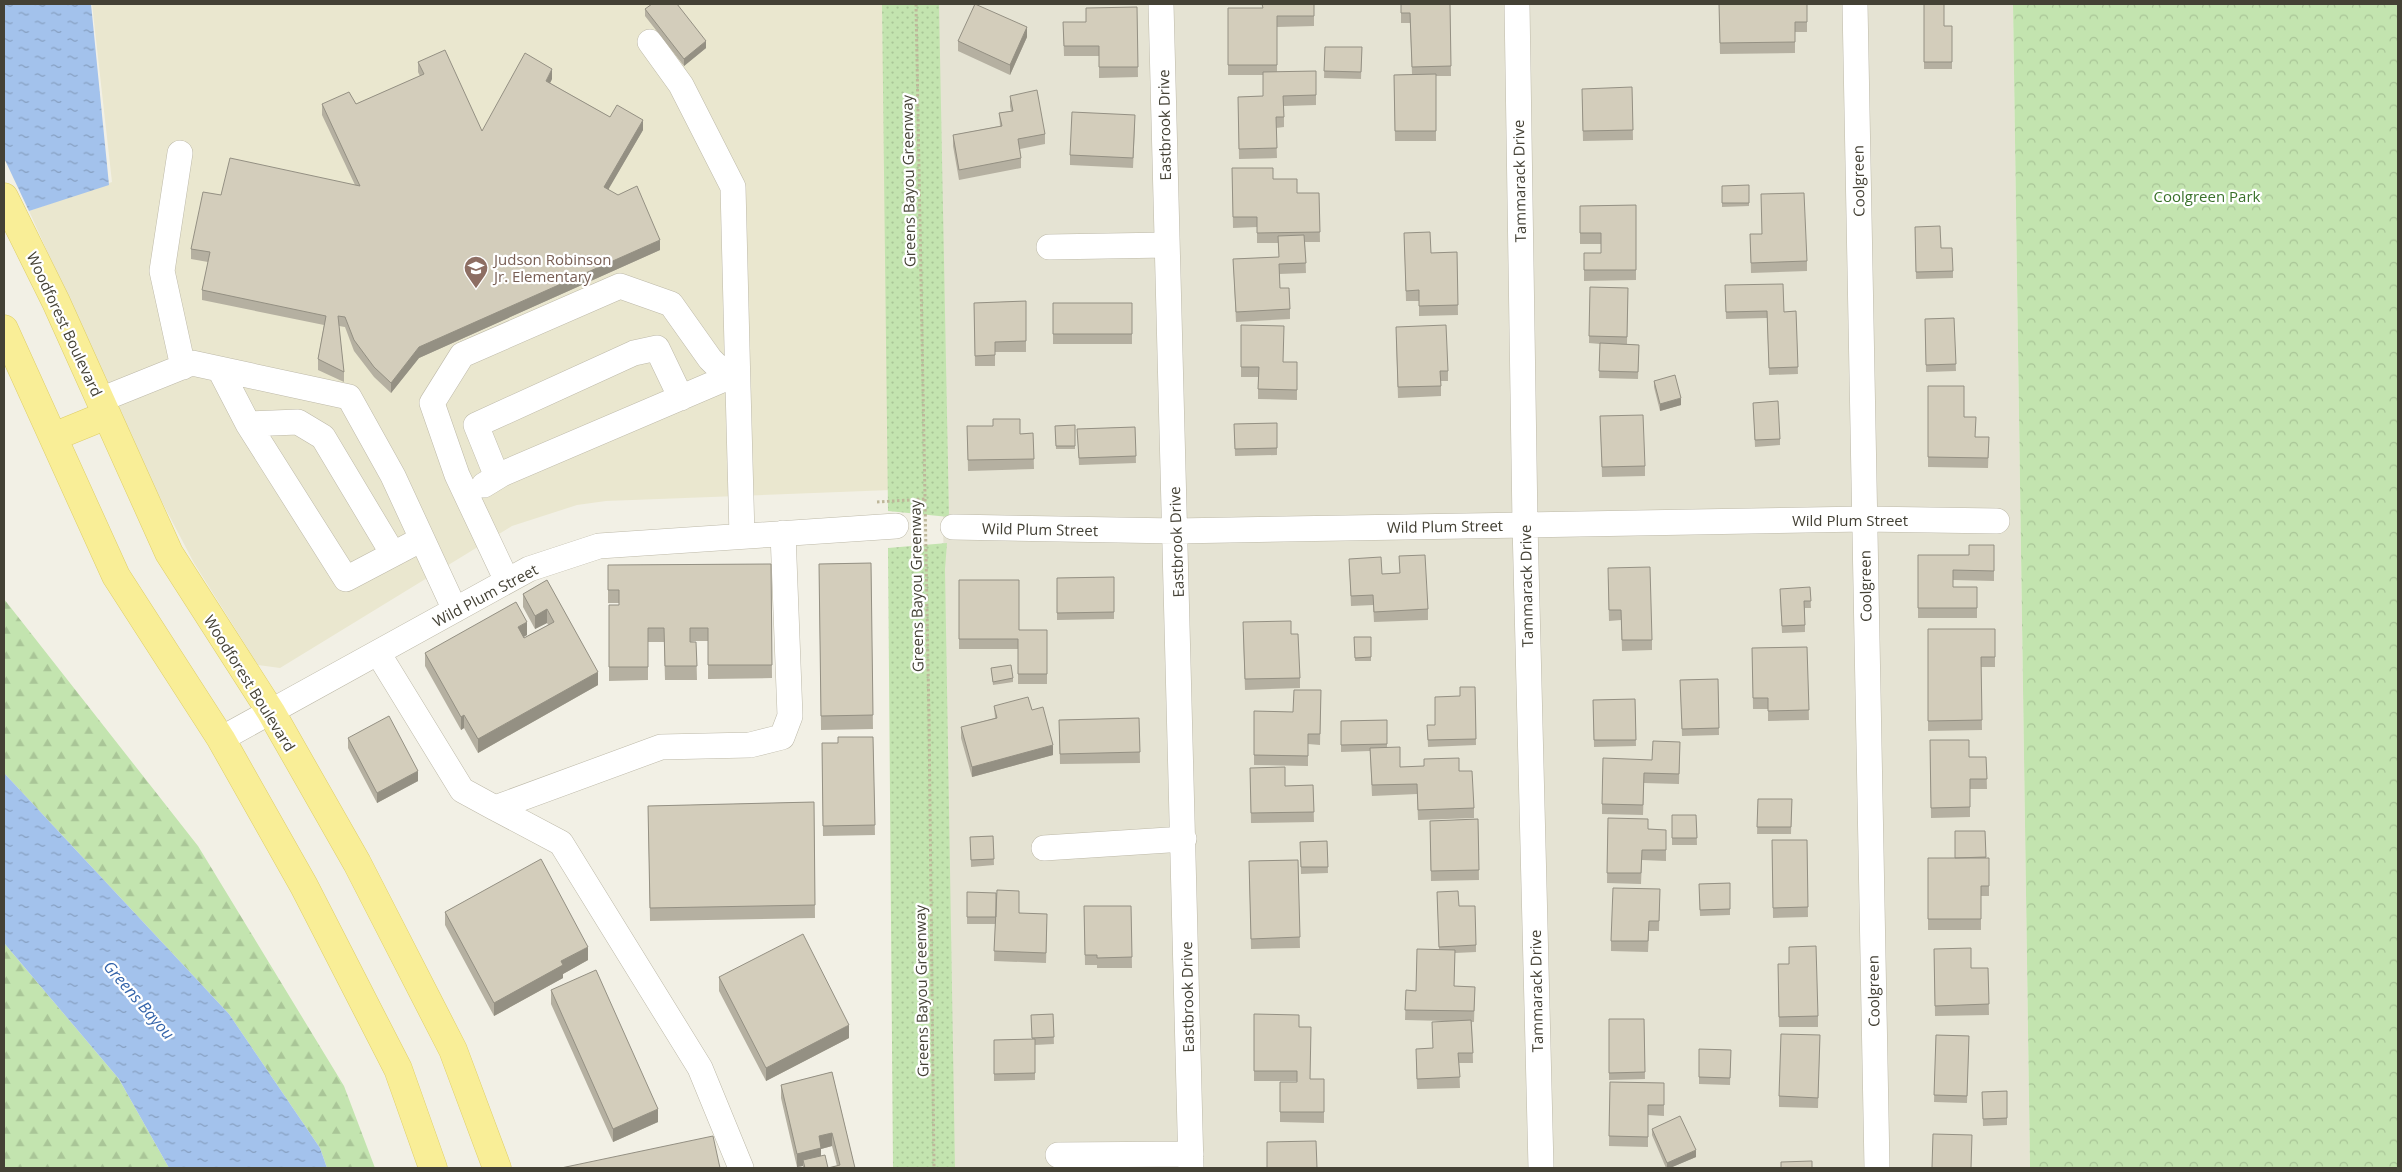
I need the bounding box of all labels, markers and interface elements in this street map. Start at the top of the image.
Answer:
street label: Eastbrook Drive [1153,69,1175,181]
street label: Greens Bayou Greenway [896,94,920,267]
street label: Tammarack Drive [1508,119,1530,243]
street label: Coolgreen [1847,145,1869,217]
park label: Coolgreen Park [2154,186,2261,206]
street label: Woodforest Boulevard [23,248,107,400]
place label: Judson Robinson Jr. Elementary [492,249,612,286]
school or university icon: Judson Robinson Jr. Elementary [463,255,489,289]
street label: Eastbrook Drive [1164,486,1188,598]
street label: Greens Bayou Greenway [904,499,928,672]
street label: Wild Plum Street [1792,510,1908,530]
street label: Wild Plum Street [1387,515,1503,537]
street label: Wild Plum Street [982,518,1098,540]
street label: Tammarack Drive [1515,524,1537,648]
street label: Coolgreen [1854,550,1876,622]
street label: Wild Plum Street [429,559,541,631]
street label: Woodforest Boulevard [200,611,300,755]
street label: Greens Bayou Greenway [909,904,933,1077]
street label: Tammarack Drive [1525,929,1547,1053]
street label: Eastbrook Drive [1176,941,1198,1053]
street label: Coolgreen [1862,955,1884,1027]
water label: Greens Bayou [99,956,179,1044]

